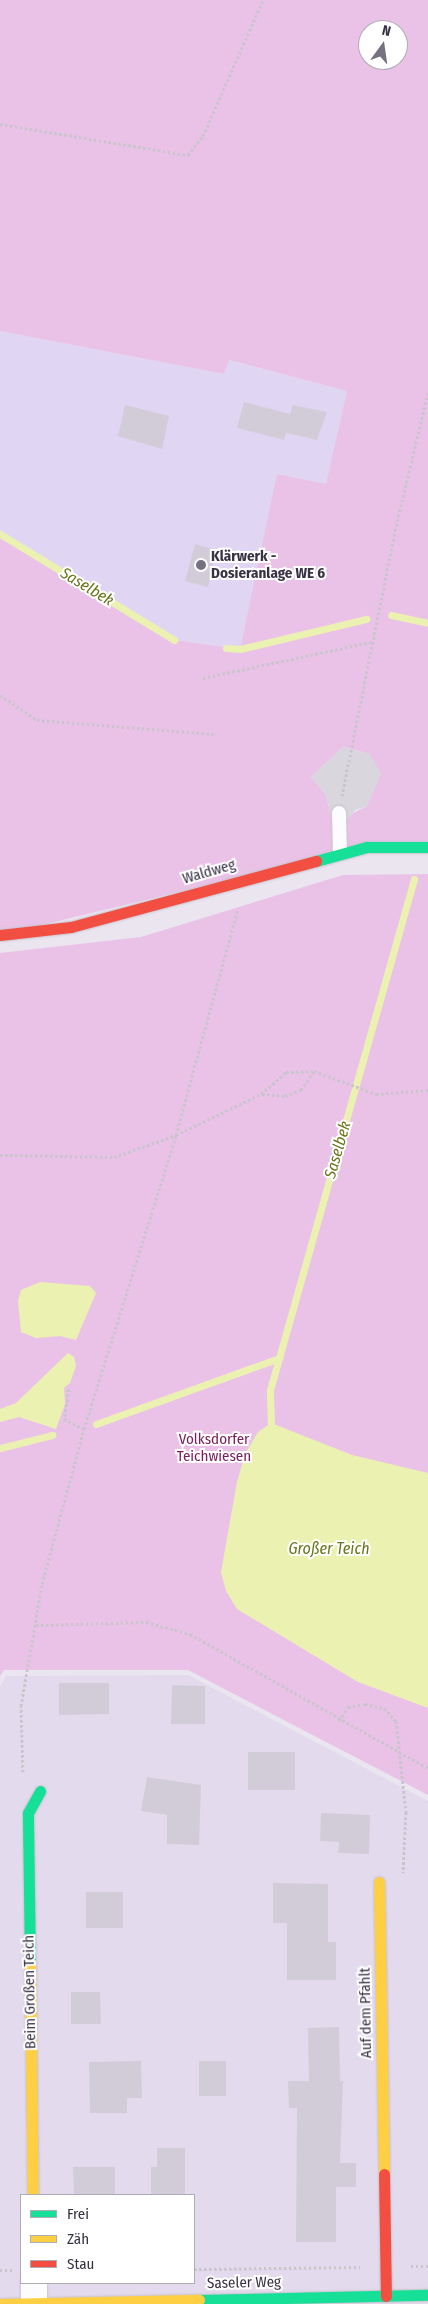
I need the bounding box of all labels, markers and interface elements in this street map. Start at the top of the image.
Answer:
north arrow [358,20,408,70]
text: N [380,22,393,40]
place label: Klärwerk - Dosieranlage WE 6 [211,547,325,582]
marker: Klärwerk - Dosieranlage WE 6 [195,559,207,571]
water label: Saselbek [57,564,117,610]
street label: Waldweg [180,856,238,888]
water label: Saselbek [321,1119,355,1181]
park label: Volksdorfer Teichwiesen [177,1430,251,1465]
water label: Großer Teich [288,1539,370,1559]
street label: Beim Großen Teich [20,1935,40,2049]
street label: Auf dem Pfahlt [356,1968,376,2058]
legend [20,2194,195,2284]
text: Frei [67,2205,89,2223]
text: Zäh [67,2230,89,2248]
text: Stau [67,2255,94,2273]
street label: Saseler Weg [207,2273,281,2293]

